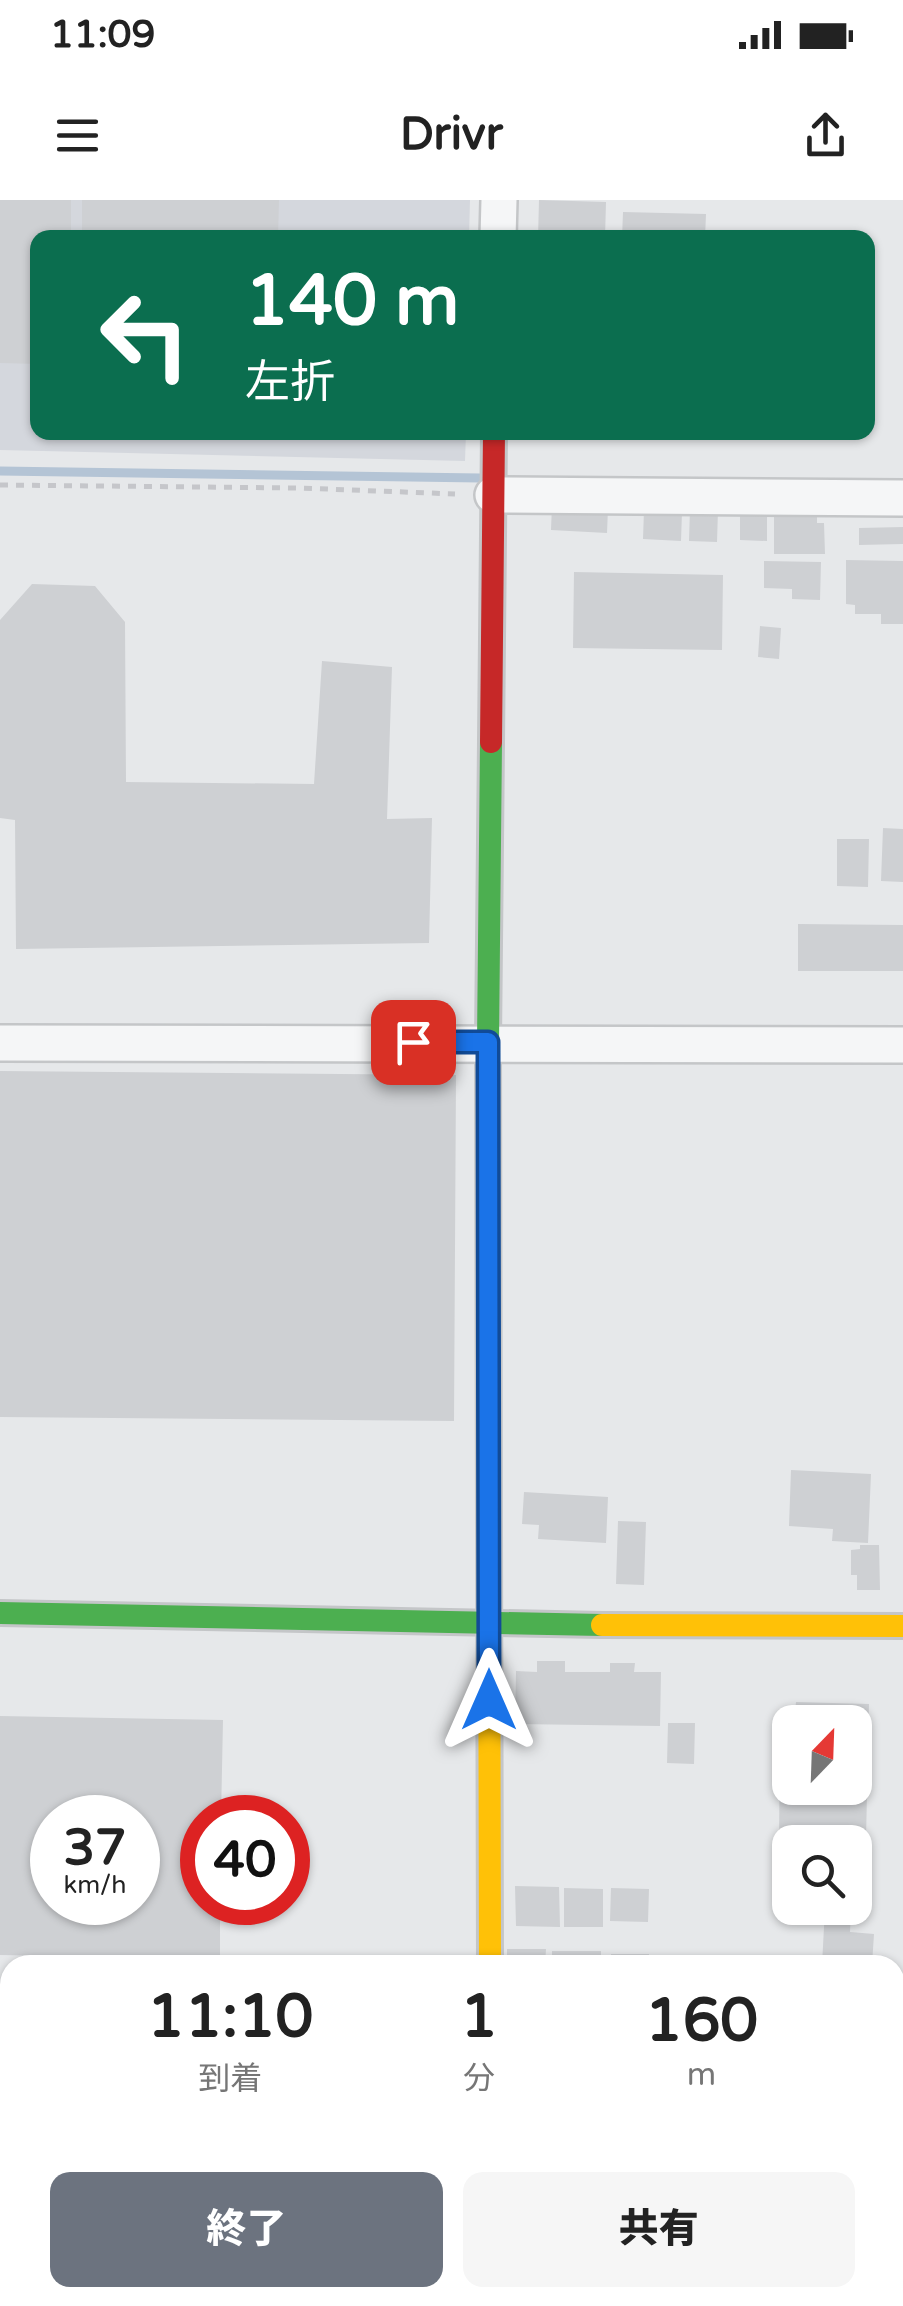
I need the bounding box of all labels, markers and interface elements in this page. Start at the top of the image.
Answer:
text: 11:09 [50,12,155,58]
icon: menu [50,108,105,163]
text: Drivr [400,108,503,162]
icon: share [798,108,853,163]
text: 140 m [245,260,459,344]
icon: left [80,270,210,400]
text: 左折 [245,356,335,410]
pin [371,1000,456,1085]
icon: arrive [386,1015,441,1070]
position arrow [437,1648,541,1752]
north arrow [772,1705,872,1805]
map controls [772,1705,872,1925]
speed limit sign: 40 [180,1795,310,1925]
text: 37 [64,1818,126,1878]
button: search [772,1825,872,1925]
text: km/h [64,1870,126,1900]
text: 11:10 [147,1981,313,2053]
text: 1 [460,1981,498,2053]
text: 160 [645,1985,758,2057]
text: m [687,2056,716,2094]
text: 到着 [198,2060,262,2098]
text: 分 [463,2060,495,2098]
button: 終了 [50,2172,443,2287]
button: 共有 [463,2172,855,2287]

